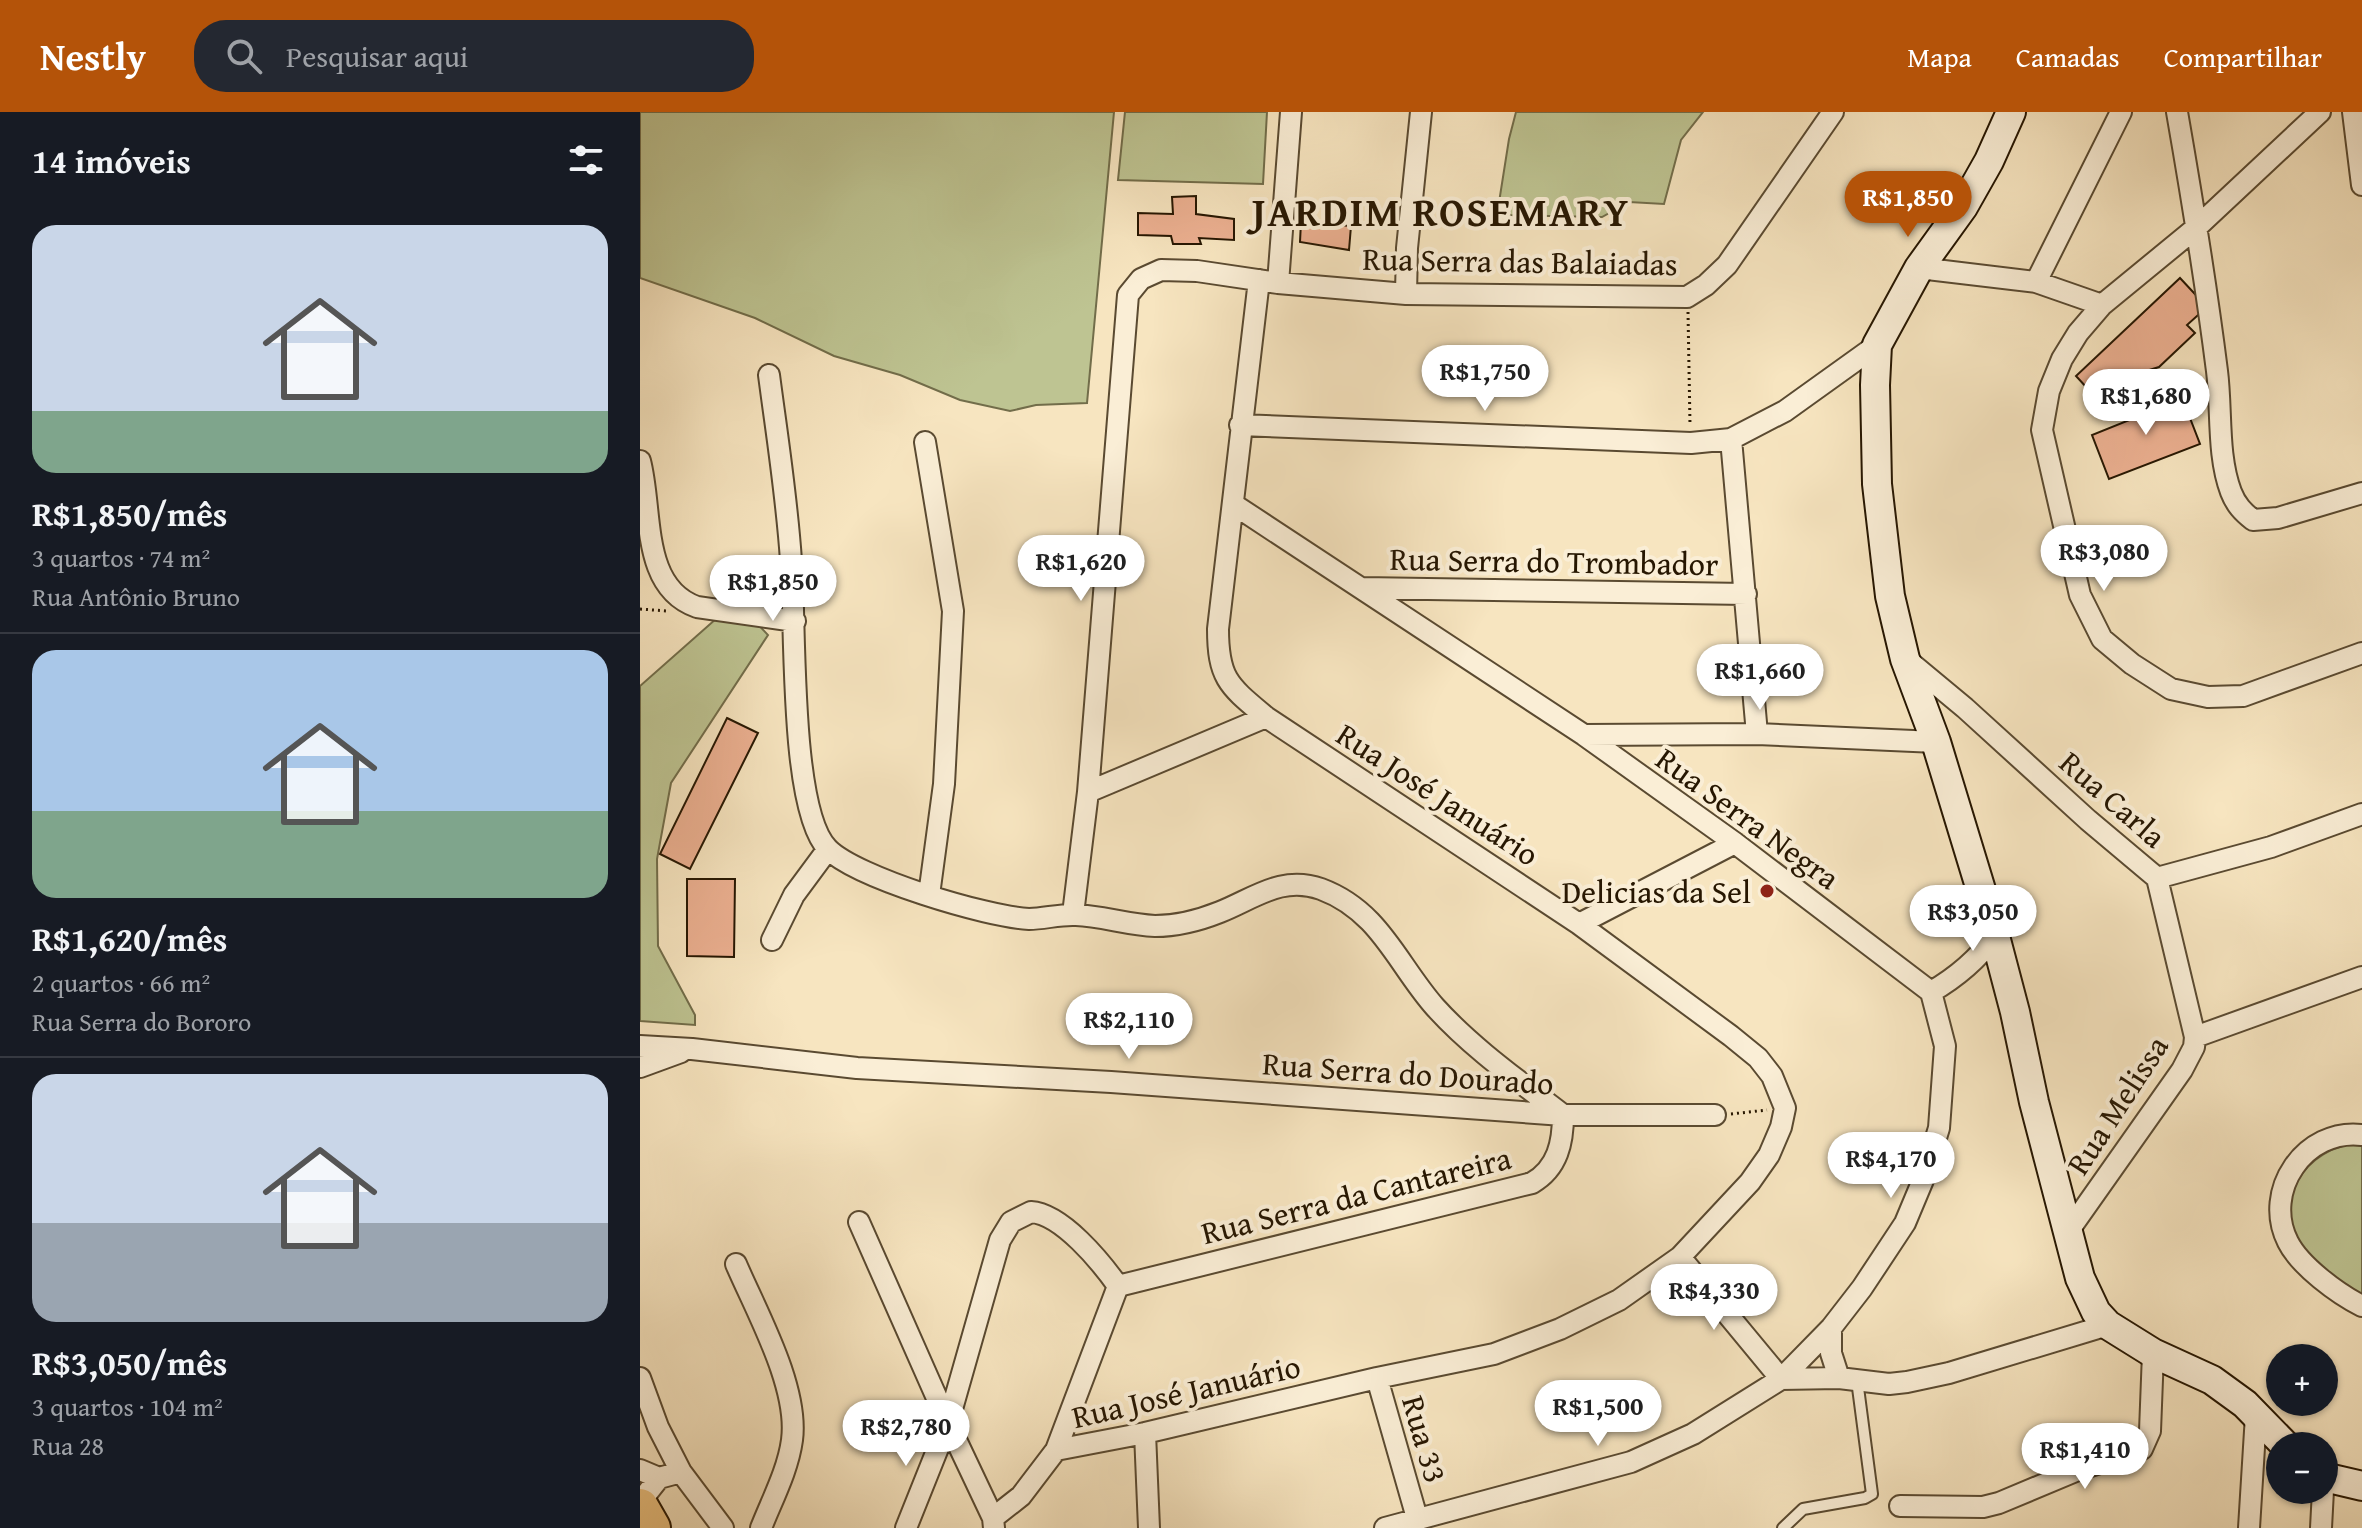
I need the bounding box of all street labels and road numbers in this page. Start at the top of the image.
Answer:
street label: Rua Serra das Balaiadas [1362,235,1678,287]
street label: Rua Serra do Trombador [1389,535,1719,587]
street label: Rua José Januário [1327,711,1549,877]
street label: Rua Serra Negra [1647,735,1849,901]
street label: Rua Carla [2049,739,2177,859]
street label: Rua Melissa [2054,1026,2180,1184]
street label: Rua Serra do Dourado [1261,1039,1555,1107]
street label: Rua Serra da Cantareira [1196,1134,1516,1256]
street label: Rua José Januário [1067,1342,1305,1440]
street label: Rua 33 [1390,1390,1460,1488]

